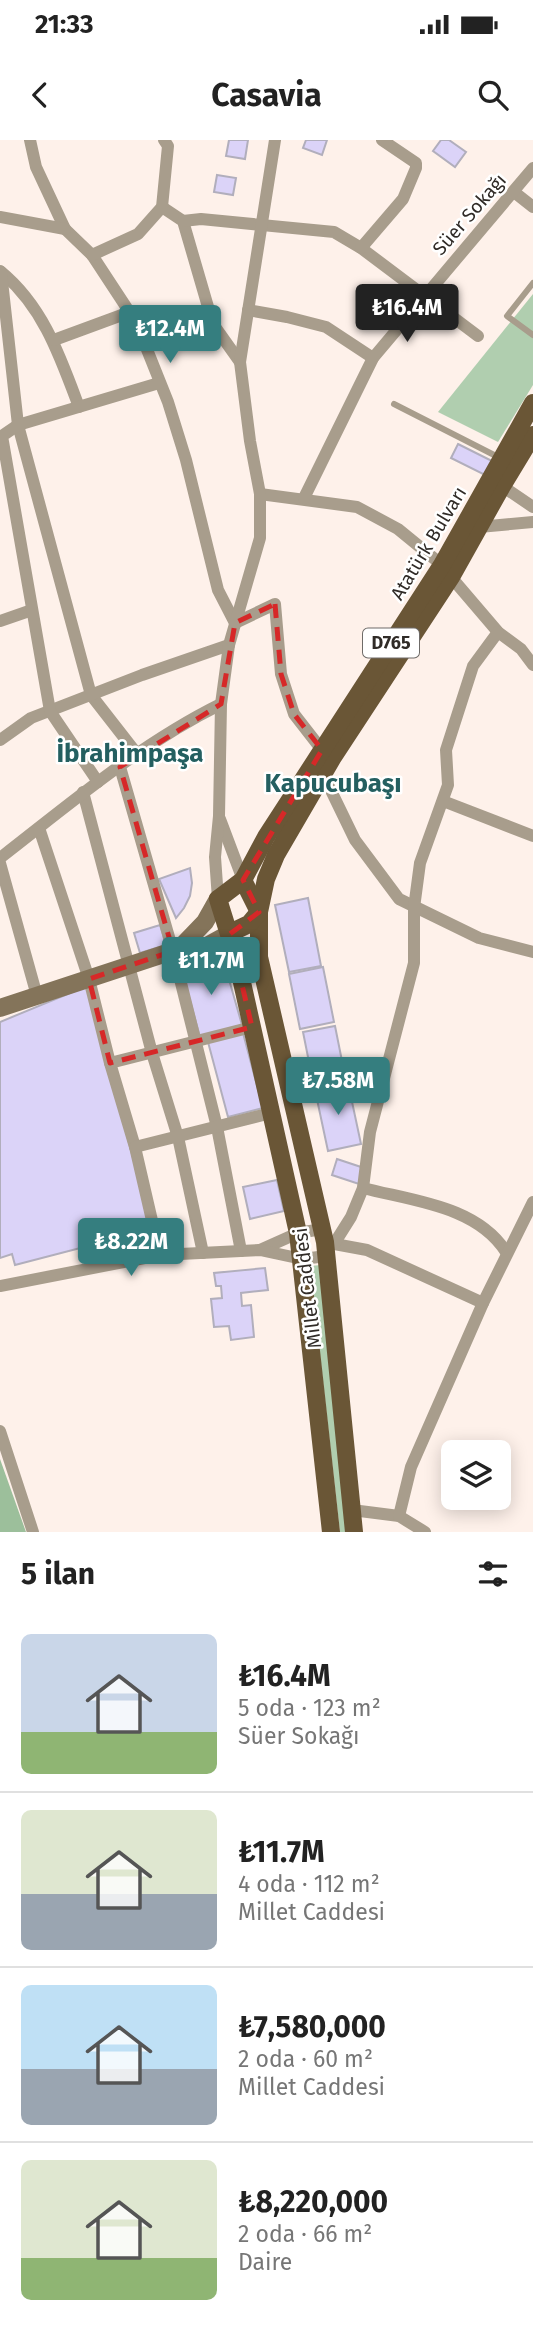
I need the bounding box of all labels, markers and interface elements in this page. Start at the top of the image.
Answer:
text: 21:33 [35,9,94,40]
icon: back [21,76,59,114]
text: Casavia [211,76,322,114]
icon: search [474,76,512,114]
street label: Süer Sokağı [428,169,511,260]
pin: ₺16.4M [350,284,464,344]
text: ₺16.4M [372,293,442,321]
pin: ₺12.4M [113,306,227,365]
text: ₺12.4M [135,314,205,342]
street label: Atatürk Bulvarı [386,482,471,604]
road number: D765 [363,629,419,658]
district label: İbrahimpaşa [56,738,204,769]
district label: Kapucubaşı [264,768,402,799]
pin: ₺11.7M [154,938,268,997]
text: ₺11.7M [178,946,244,974]
pin: ₺7.58M [281,1058,395,1117]
text: ₺7.58M [302,1066,374,1094]
pin: ₺8.22M [74,1218,188,1278]
street label: Millet Caddesi [289,1226,326,1350]
text: ₺8.22M [94,1227,168,1255]
map controls [441,1440,511,1510]
button: layers [441,1440,511,1510]
icon: filters [474,1555,512,1593]
text: 5 ilan [21,1556,95,1592]
text: ₺16.4M [238,1658,331,1694]
icon: home [77,1662,161,1746]
text: 5 oda · 123 m² [238,1694,381,1722]
text: Süer Sokağı [238,1722,360,1750]
text: ₺11.7M [238,1834,325,1870]
icon: home [77,1838,161,1922]
text: 4 oda · 112 m² [238,1870,380,1898]
text: Millet Caddesi [238,1898,385,1926]
text: ₺7,580,000 [238,2009,386,2045]
icon: home [77,2013,161,2097]
text: 2 oda · 60 m² [238,2045,373,2073]
text: Millet Caddesi [238,2073,385,2101]
text: ₺8,220,000 [238,2184,388,2220]
icon: home [77,2188,161,2272]
text: 2 oda · 66 m² [238,2220,372,2248]
text: Daire [238,2248,292,2276]

